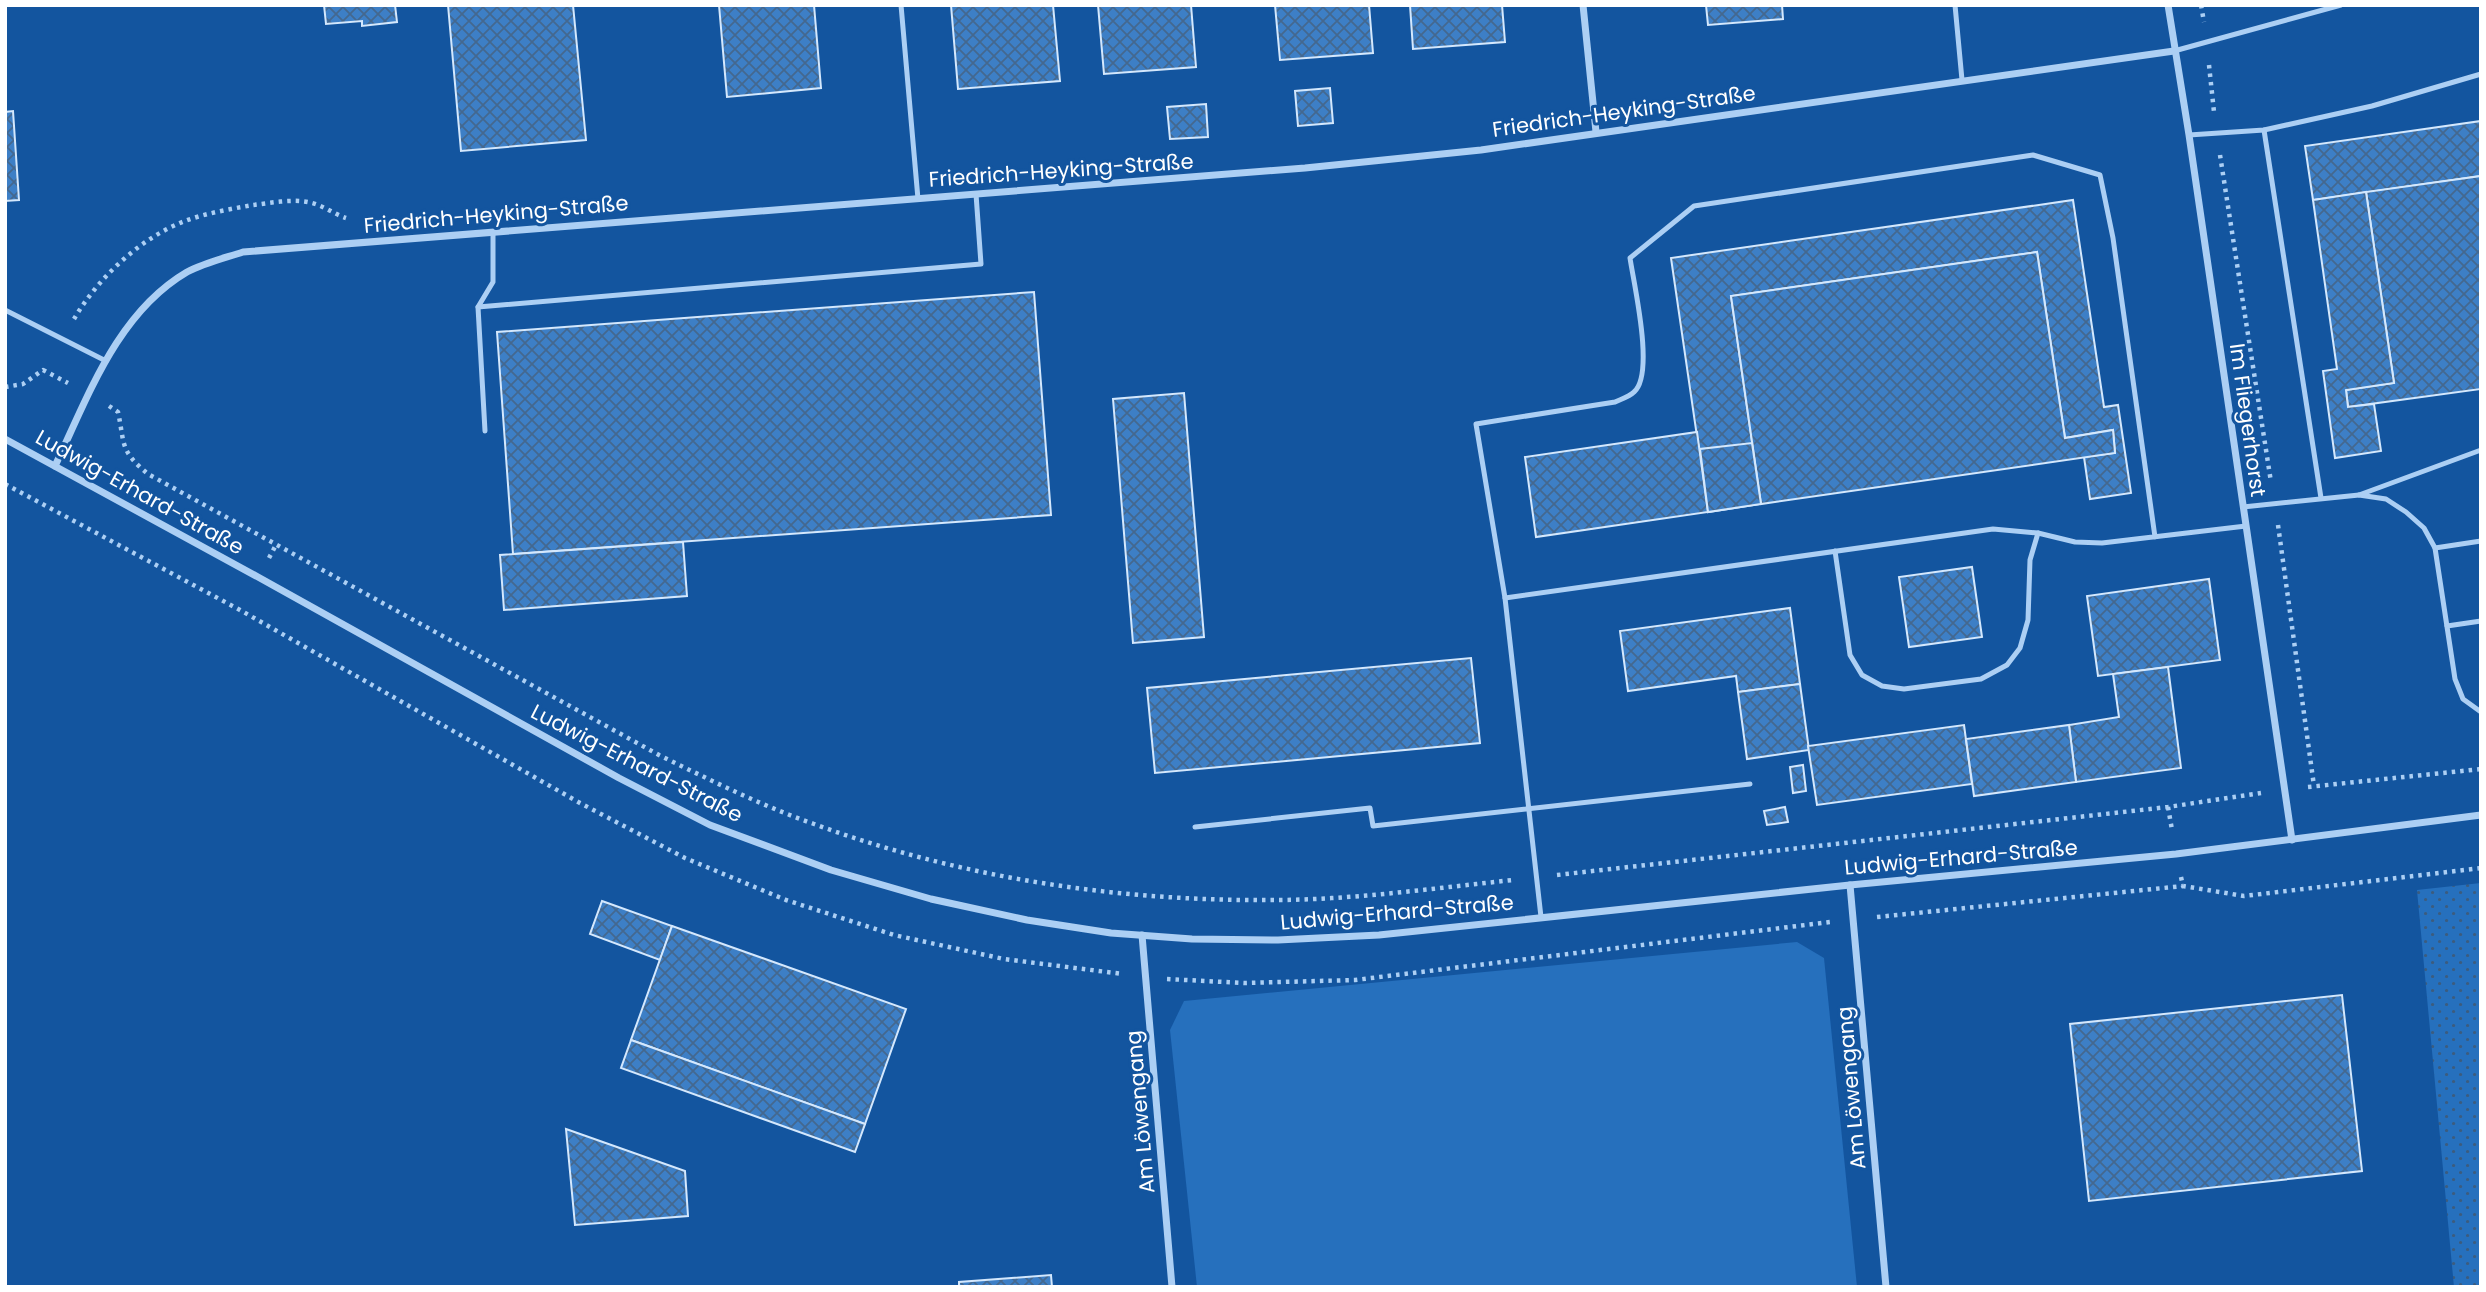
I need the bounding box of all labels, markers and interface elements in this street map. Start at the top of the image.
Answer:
street label: Friedrich-Heyking-Straße [1491,78,1757,144]
street label: Friedrich-Heyking-Straße [928,146,1194,194]
street label: Friedrich-Heyking-Straße [363,188,629,240]
street label: Im Fliegerhorst [2223,341,2273,499]
street label: Ludwig-Erhard-Straße [31,423,249,561]
street label: Ludwig-Erhard-Straße [526,697,748,829]
street label: Ludwig-Erhard-Straße [1843,832,2079,882]
street label: Ludwig-Erhard-Straße [1279,887,1515,937]
street label: Am Löwengang [1829,1005,1873,1171]
street label: Am Löwengang [1118,1029,1162,1195]

